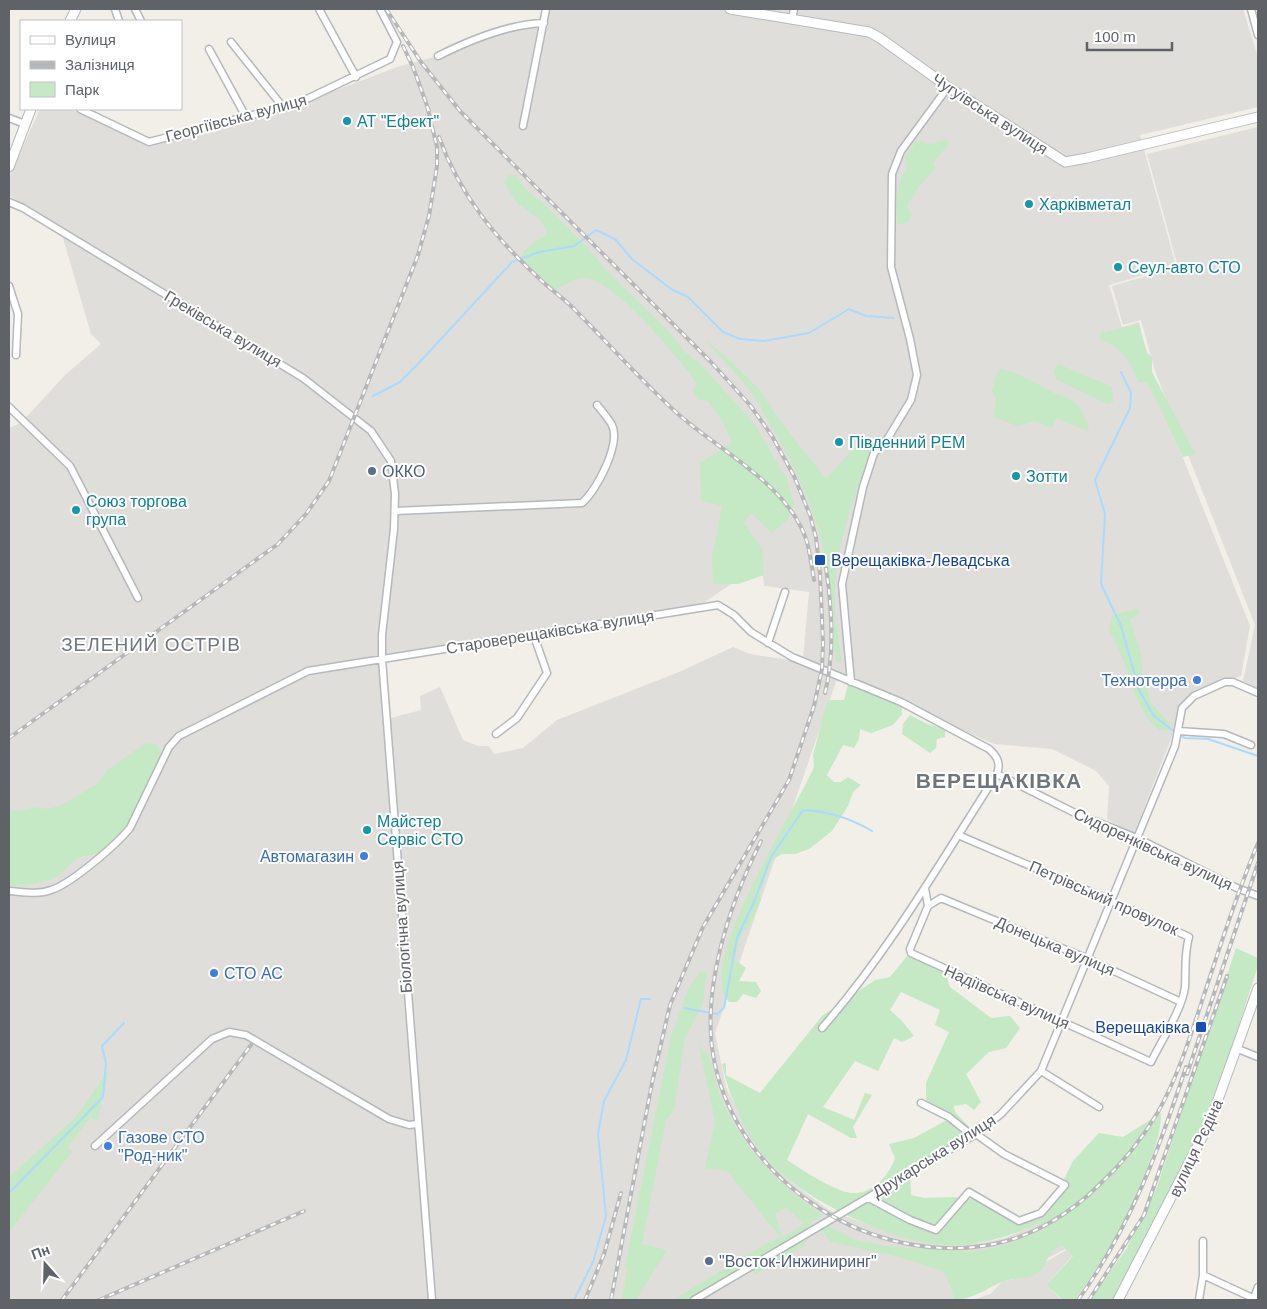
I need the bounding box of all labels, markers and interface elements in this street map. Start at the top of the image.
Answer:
legend [20,20,182,110]
scale bar [1087,20,1172,52]
text: 100 m [1094,28,1136,45]
text: Вулиця [65,31,116,48]
text: Залізниця [65,56,135,73]
street label: Чугуївська вулиця [929,70,1051,158]
text: Парк [65,81,99,98]
street label: Георгіївська вулиця [164,91,308,145]
place label: АТ "Ефект" [357,113,439,130]
marker: АТ "Ефект" [341,115,353,127]
place label: Харківметал [1039,196,1131,213]
marker: Харківметал [1023,198,1035,210]
place label: Сеул-авто СТО [1128,259,1241,276]
marker: Сеул-авто СТО [1112,261,1124,273]
street label: Греківська вулиця [161,287,285,371]
place label: Південний РЕМ [849,434,965,451]
marker: Південний РЕМ [833,436,845,448]
place label: ОККО [382,463,425,480]
marker: ОККО [366,465,378,477]
place label: Зотти [1026,468,1068,485]
marker: Зотти [1010,470,1022,482]
place label: Союз торгова група [86,493,187,528]
marker: Союз торгова група [70,504,82,516]
place label: Верещаківка-Левадська [831,552,1010,569]
marker: Верещаківка-Левадська [813,553,827,567]
street label: Староверещаківська вулиця [445,607,655,657]
district label: ЗЕЛЕНИЙ ОСТРІВ [61,634,241,655]
place label: Технотерра [1101,672,1187,689]
marker: Технотерра [1191,674,1203,686]
district label: ВЕРЕЩАКІВКА [916,769,1082,792]
street label: Сидоренківська вулиця [1071,805,1235,893]
place label: Майстер Сервіс СТО [377,813,463,848]
marker: Майстер Сервіс СТО [361,824,373,836]
place label: Автомагазин [260,848,354,865]
marker: Автомагазин [358,850,370,862]
street label: Петрівський провулок [1027,857,1182,939]
street label: Біологічна вулиця [389,860,415,994]
street label: Донецька вулиця [993,913,1117,979]
street label: Надіївська вулиця [942,962,1072,1032]
place label: СТО АС [224,965,283,982]
marker: СТО АС [208,967,220,979]
place label: Верещаківка [1095,1019,1190,1036]
marker: Верещаківка [1194,1020,1208,1034]
street label: вулиця Рєдіна [1166,1096,1226,1200]
street label: Друкарська вулиця [869,1111,999,1201]
place label: Газове СТО "Род-ник" [118,1129,205,1164]
marker: Газове СТО "Род-ник" [102,1140,114,1152]
north arrow [20,1239,70,1289]
text: Пн [29,1241,52,1262]
place label: "Восток-Инжиниринг" [719,1253,877,1270]
marker: "Восток-Инжиниринг" [703,1255,715,1267]

